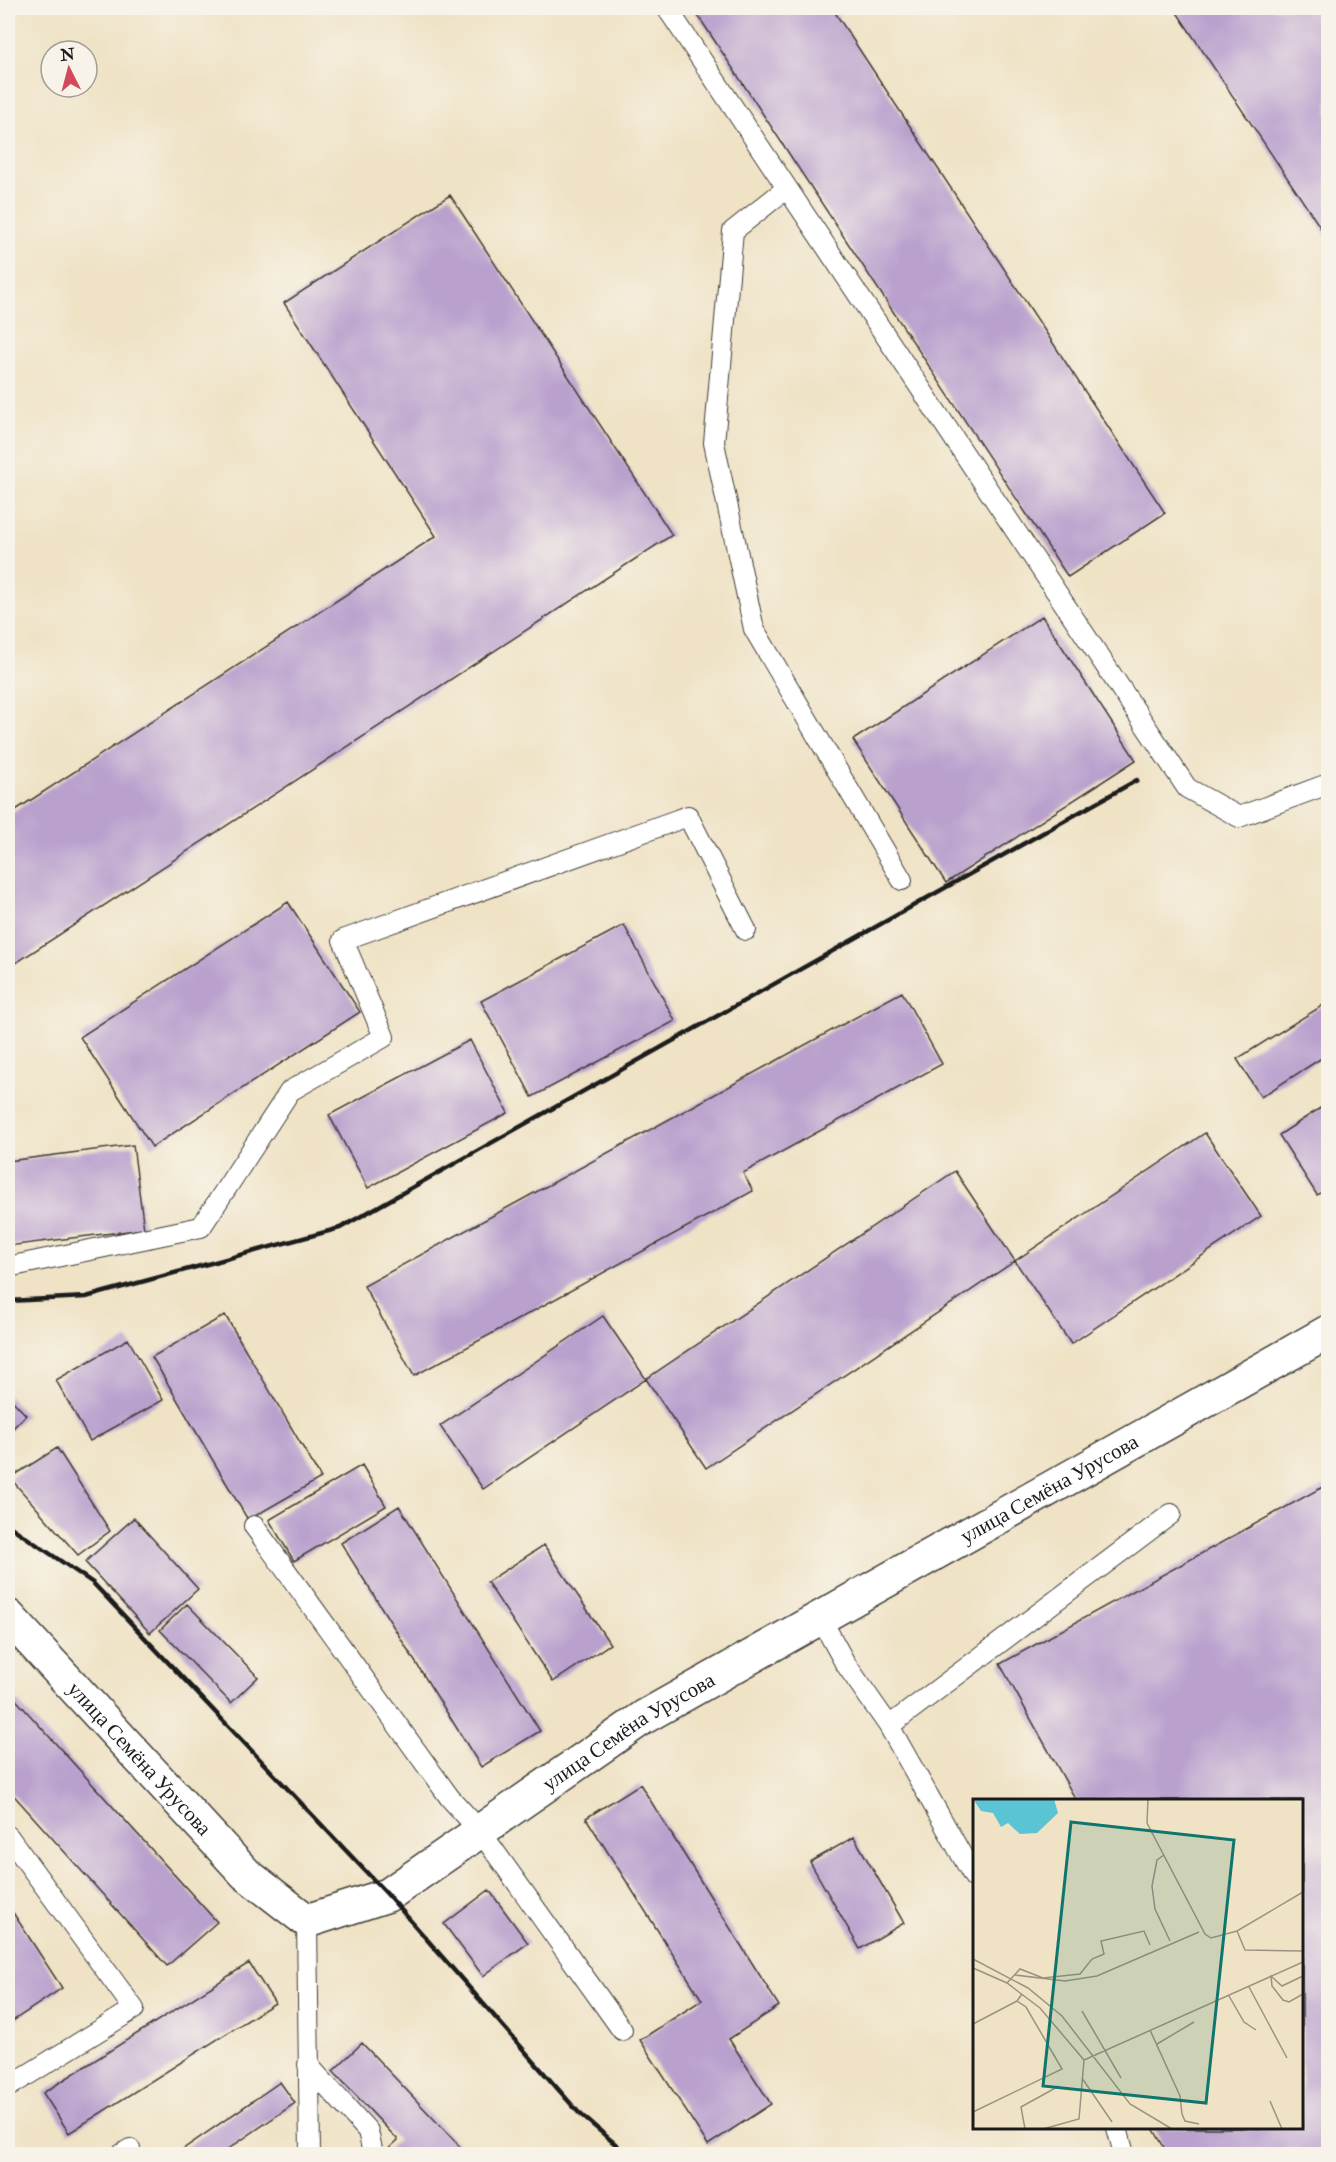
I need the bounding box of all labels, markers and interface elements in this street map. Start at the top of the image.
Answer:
north arrow [39,39,99,99]
text: N [58,44,76,66]
street label: улица Семёна Урусова [956,1428,1144,1550]
street label: улица Семёна Урусова [537,1667,720,1798]
street label: улица Семёна Урусова [61,1676,217,1842]
inset map [973,1799,1303,2129]

